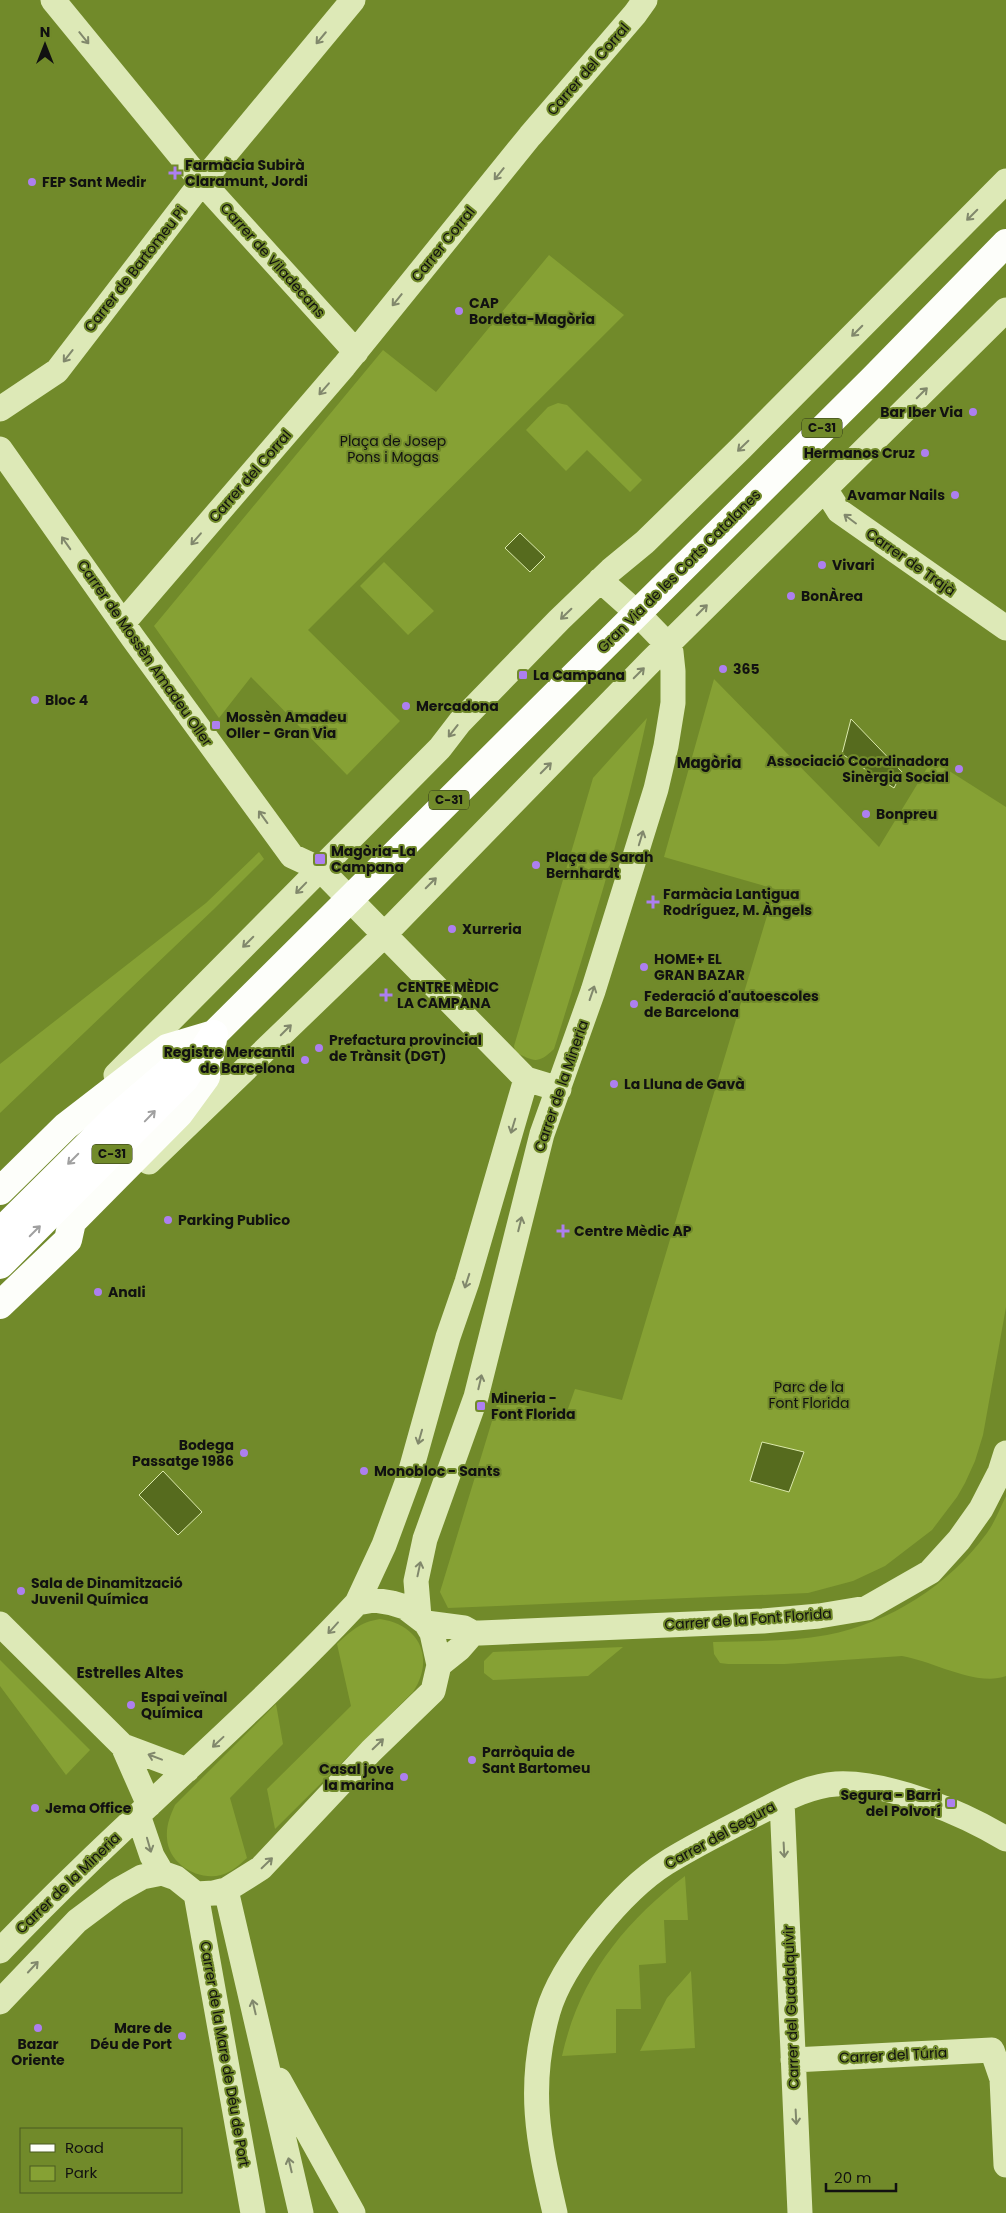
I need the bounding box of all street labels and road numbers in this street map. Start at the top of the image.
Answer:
street label: Carrer del Corral [542,18,634,120]
street label: Carrer de Viladecans [216,198,330,322]
street label: Carrer de Bartomeu Pi [79,202,191,336]
street label: Carrer Corral [406,202,480,286]
road number: C-31 [802,418,842,438]
street label: Carrer del Corral [204,425,296,527]
street label: Gran Via de les Corts Catalanes [593,485,765,657]
street label: Carrer de Trajà [862,524,960,600]
street label: Carrer de Mossèn Amadeu Oller [73,556,217,750]
road number: C-31 [429,790,469,810]
street label: Carrer de la Mineria [529,1017,593,1155]
road number: C-31 [92,1144,132,1164]
street label: Carrer de la Font Florida [664,1603,832,1635]
street label: Carrer del Segura [661,1796,779,1874]
street label: Carrer de la Mineria [11,1828,125,1938]
street label: Carrer del Guadalquivir [778,1925,804,2089]
street label: Carrer de la Mare de Déu de Port [195,1940,255,2168]
street label: Carrer del Túria [838,2042,948,2068]

